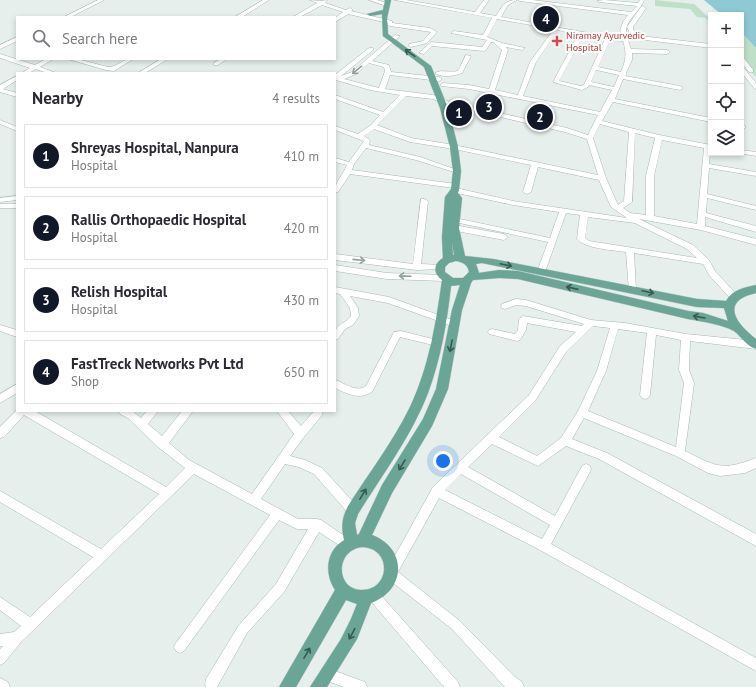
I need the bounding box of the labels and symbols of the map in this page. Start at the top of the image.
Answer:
pin: 4 [533,4,559,34]
place label: Niramay Ayurvedic Hospital [566,29,645,54]
marker: Niramay Ayurvedic Hospital [551,35,563,47]
one-way arrow [404,49,415,57]
one-way arrow [352,65,362,74]
pin: 3 [476,92,502,122]
pin: 1 [446,98,472,128]
pin: 2 [527,102,553,132]
one-way arrow [352,256,365,263]
one-way arrow [499,261,512,269]
one-way arrow [399,272,412,280]
one-way arrow [566,284,579,291]
one-way arrow [641,289,654,297]
one-way arrow [693,313,706,321]
one-way arrow [446,339,454,352]
your location [433,451,453,471]
one-way arrow [398,459,406,470]
one-way arrow [359,488,367,500]
one-way arrow [348,628,356,640]
one-way arrow [303,647,311,659]

